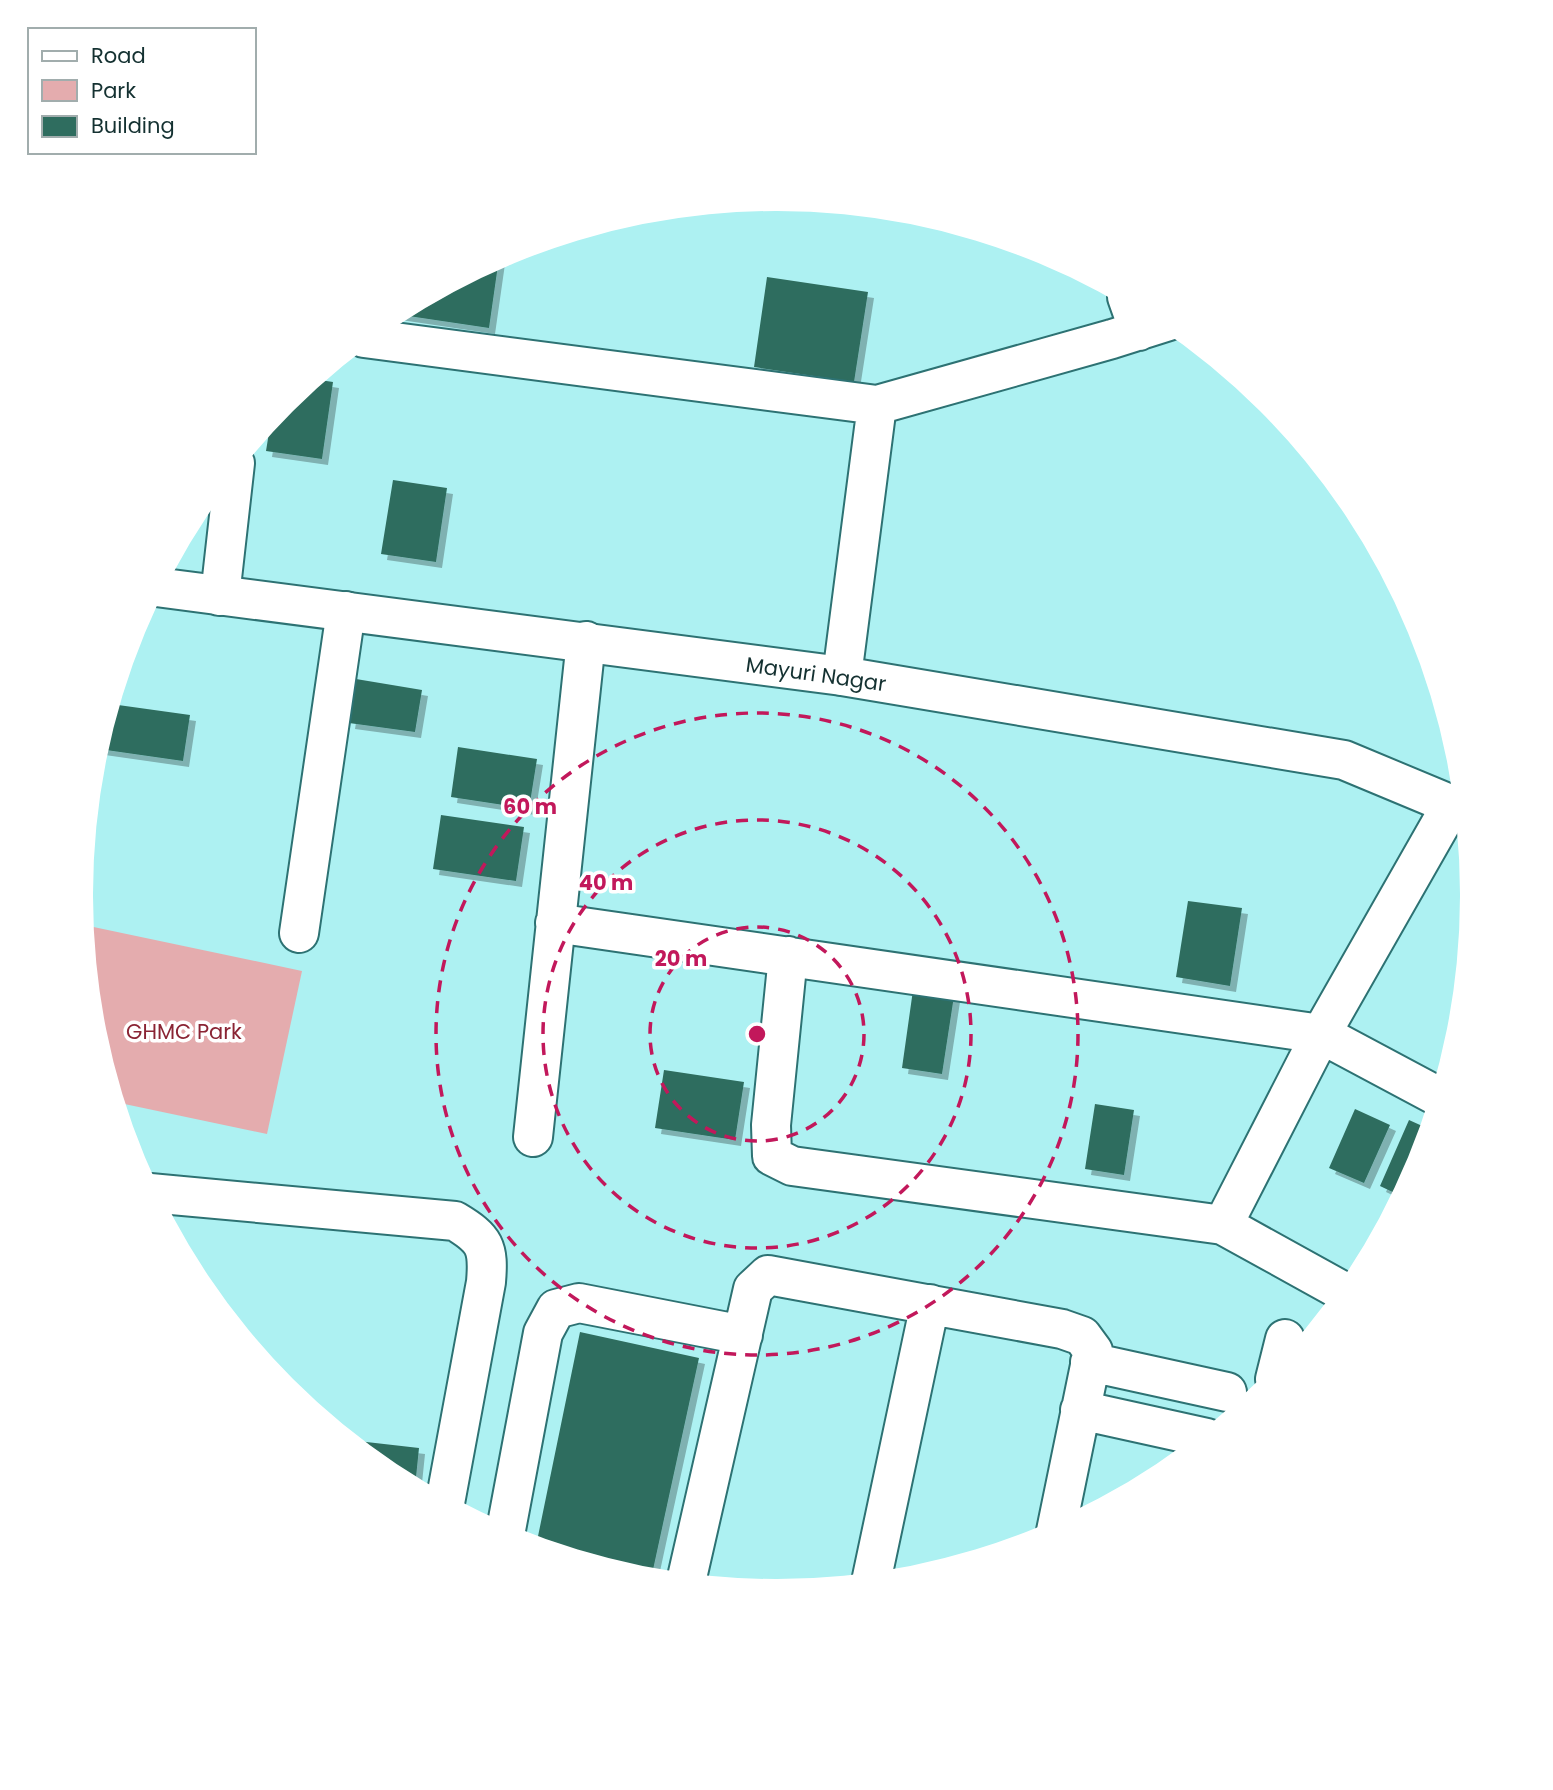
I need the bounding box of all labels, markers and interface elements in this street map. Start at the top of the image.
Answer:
legend [28,28,256,154]
text: Road [91,41,146,70]
text: Park [91,76,136,105]
text: Building [91,111,175,140]
street label: Mayuri Nagar [744,650,888,698]
text: 60 m [503,792,557,821]
text: 40 m [579,868,633,897]
text: 20 m [655,944,707,973]
park label: GHMC Park [126,1017,242,1046]
centre of rings [745,1022,769,1046]

